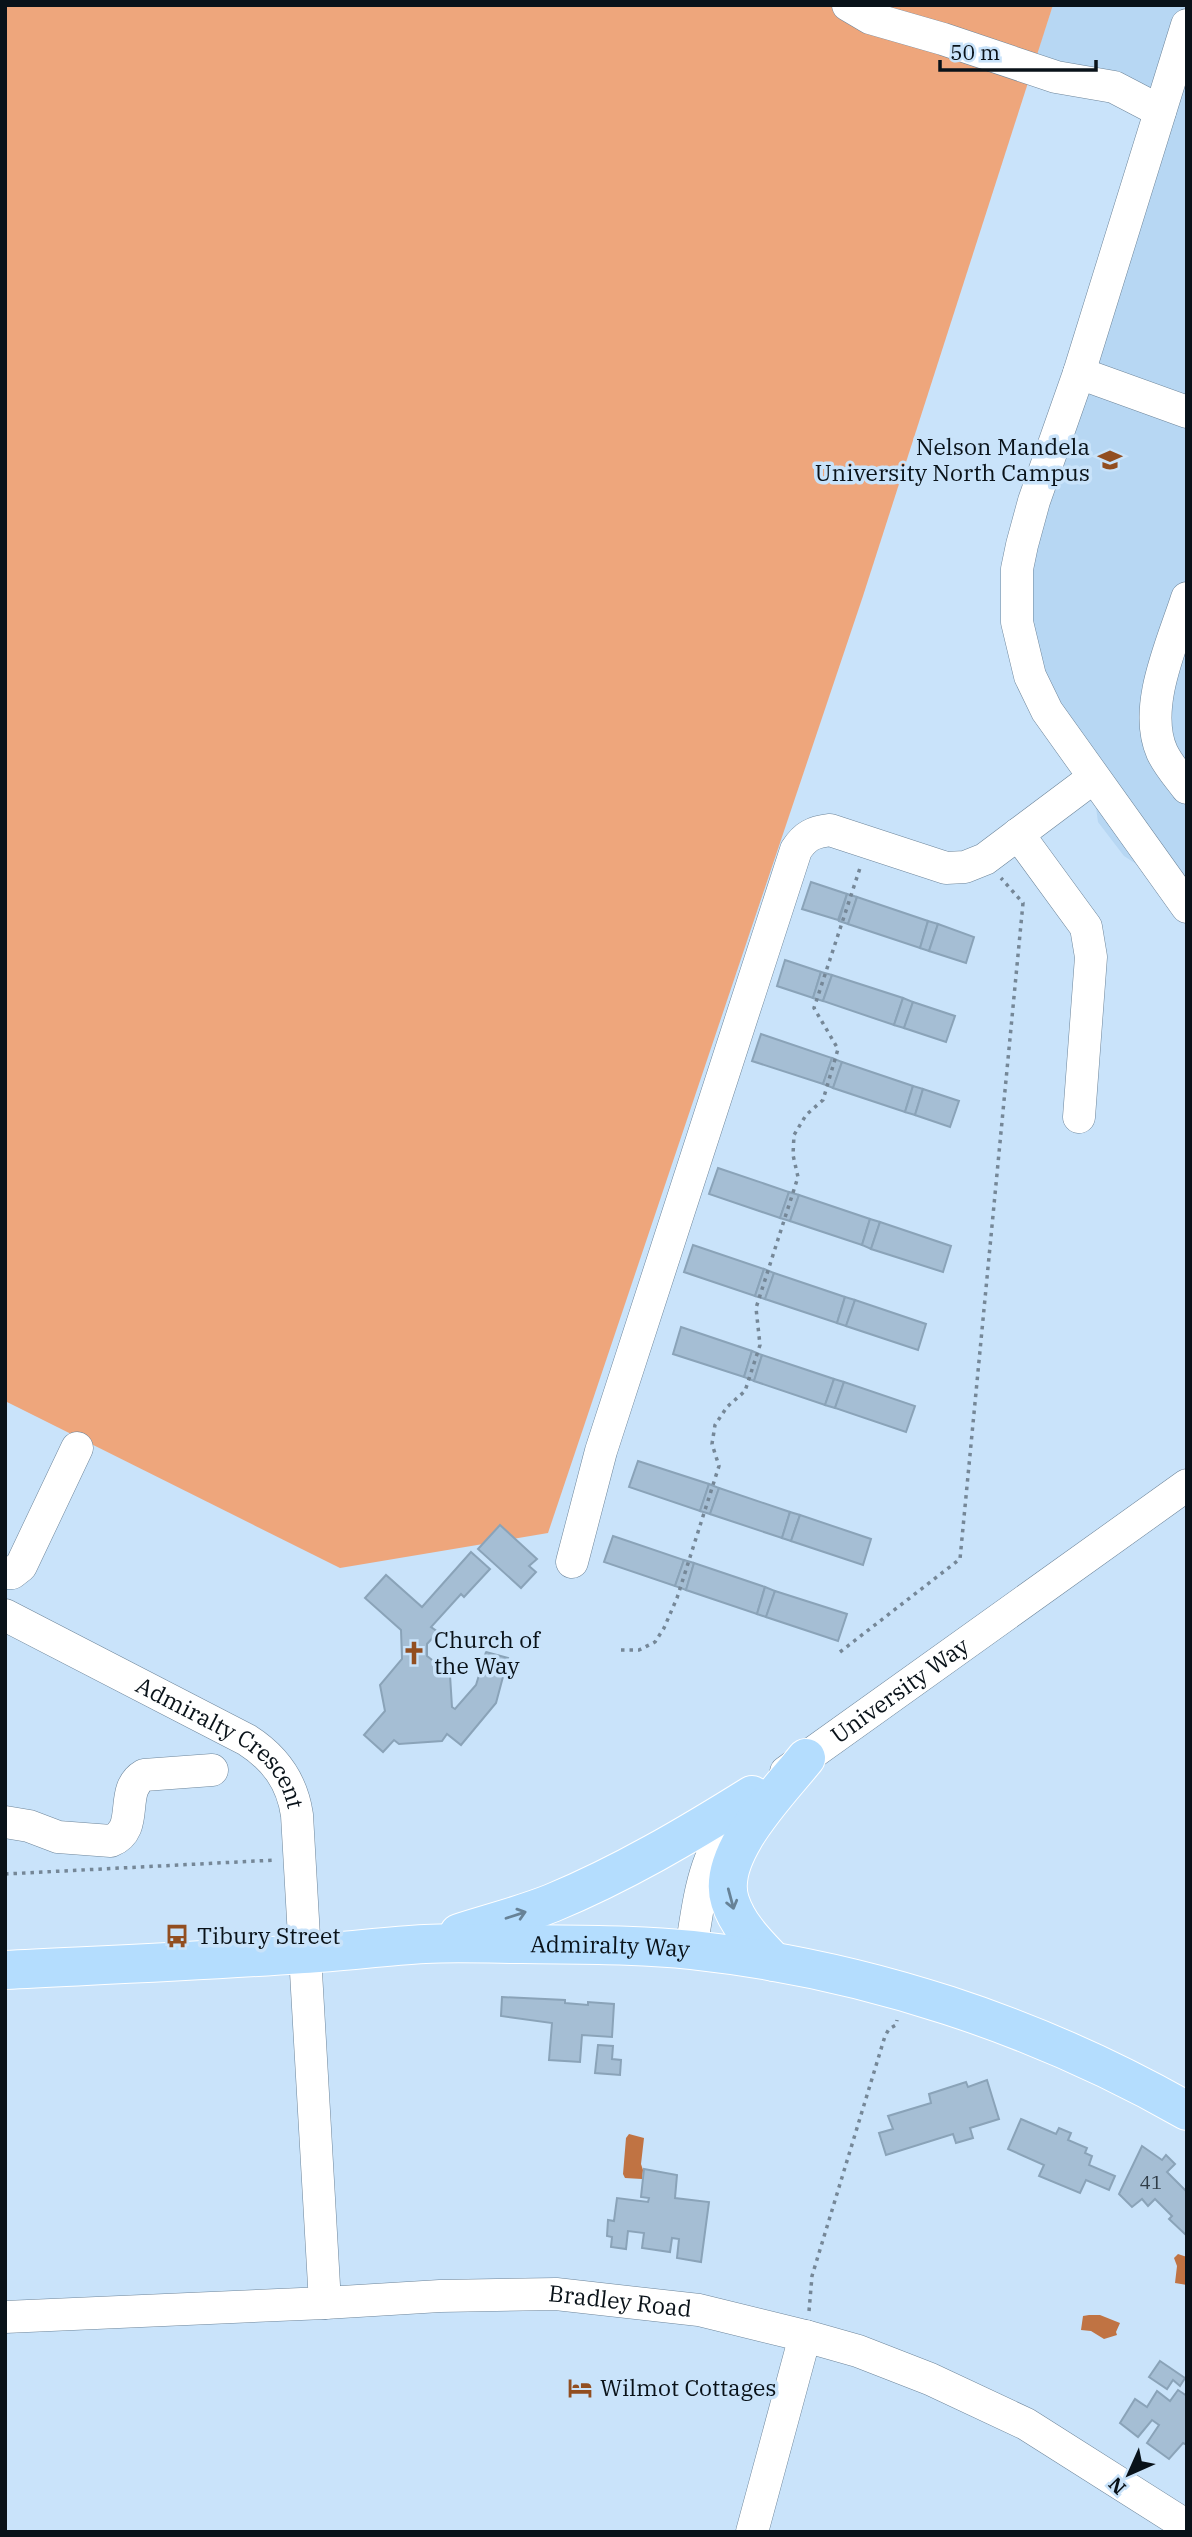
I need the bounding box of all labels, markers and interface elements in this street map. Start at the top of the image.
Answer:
scale bar [940,28,1096,72]
text: 50 m [950,38,1000,66]
place label: Nelson Mandela University North Campus [815,431,1090,487]
school or university icon: Nelson Mandela University North Campus [1096,446,1124,474]
place label: Church of the Way [434,1624,542,1680]
street label: University Way [824,1630,975,1749]
church icon: Church of the Way [400,1639,428,1667]
street label: Admiralty Crescent [131,1669,311,1811]
one-way arrow [725,1887,738,1909]
one-way arrow [504,1907,526,1920]
place label: Tibury Street [197,1920,340,1950]
bus stop icon: Tibury Street [163,1922,191,1950]
street label: Admiralty Way [530,1928,692,1964]
house number: 41 [1140,2170,1162,2194]
street label: Bradley Road [547,2277,693,2323]
place label: Wilmot Cottages [600,2372,776,2402]
hotel icon: Wilmot Cottages [566,2374,594,2402]
north arrow [1094,2439,1164,2509]
text: N [1103,2472,1131,2500]

